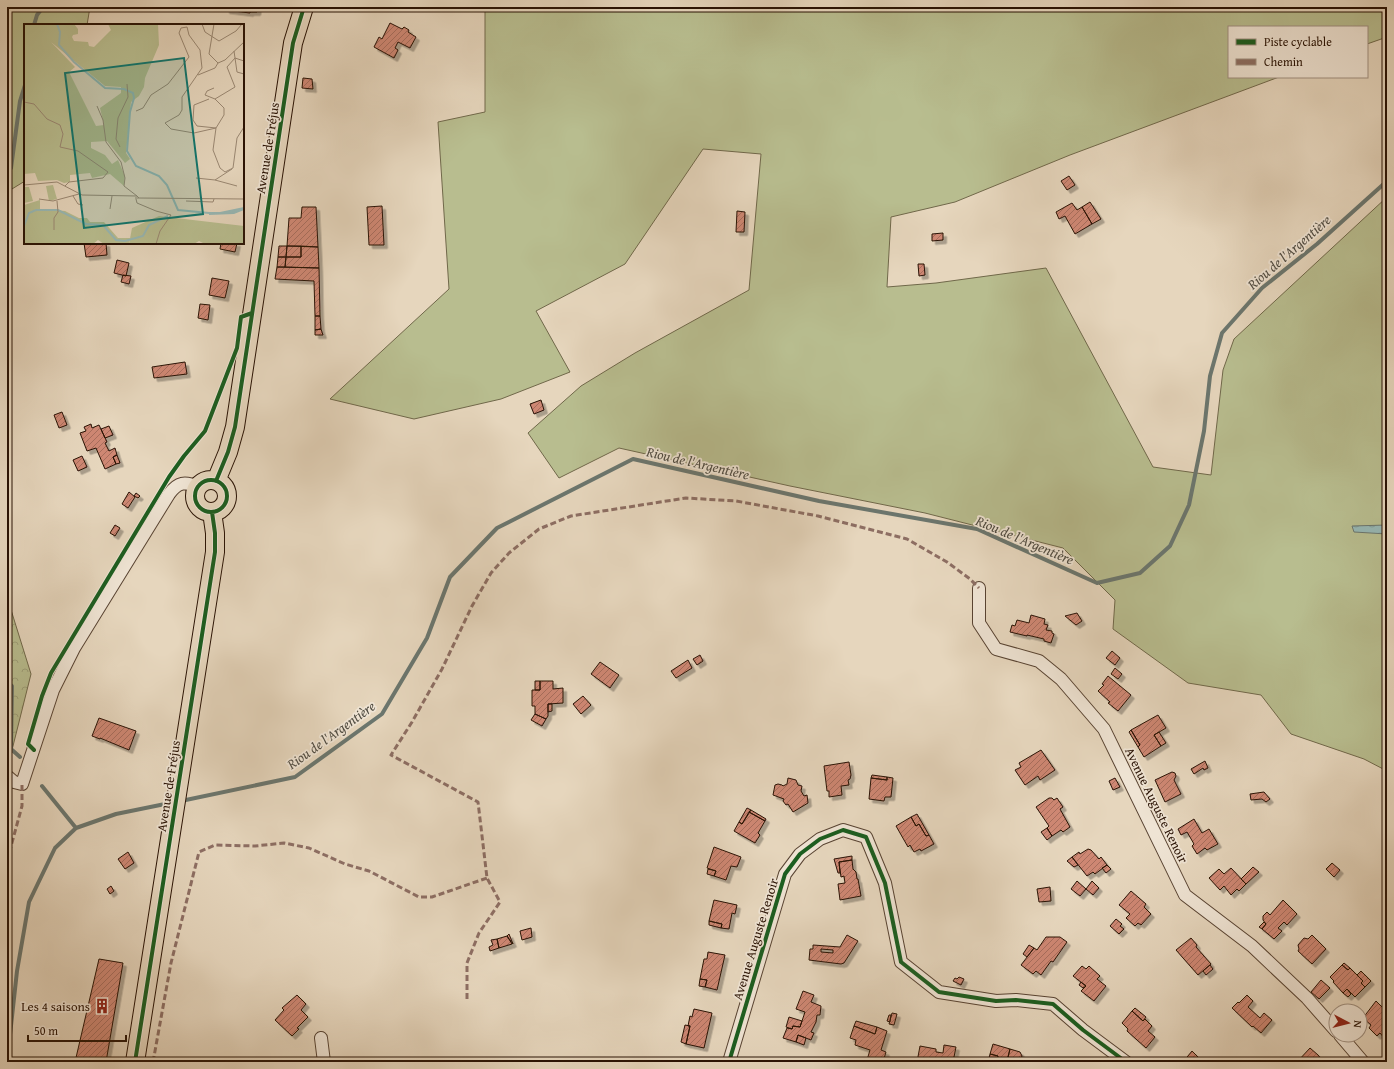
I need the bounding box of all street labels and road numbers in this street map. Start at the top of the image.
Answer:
street label: Avenue de Fréjus [251,101,284,195]
street label: Avenue de Fréjus [152,739,185,833]
street label: Avenue Auguste Renoir [1120,744,1193,867]
street label: Avenue Auguste Renoir [728,875,783,1002]

